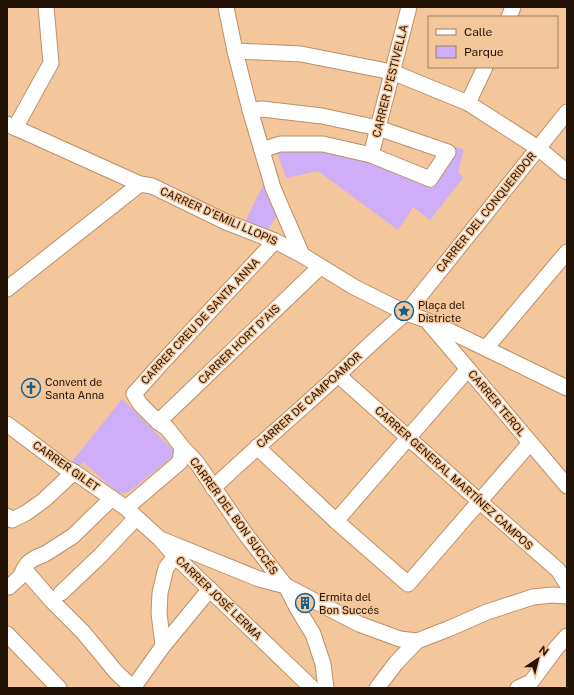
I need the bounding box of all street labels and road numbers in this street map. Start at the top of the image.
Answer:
street label: CARRER D'ESTIVELLA [370,23,410,139]
street label: CARRER DEL CONQUERIDOR [434,150,538,274]
street label: CARRER D'EMILI LLOPIS [158,185,280,247]
street label: CARRER CREU DE SANTA ANNA [138,255,262,387]
street label: CARRER HORT D'AIS [196,302,282,386]
street label: CARRER DE CAMPOAMOR [254,350,364,450]
street label: CARRER TEROL [466,368,528,438]
street label: CARRER GENERAL MARTÍNEZ CAMPOS [373,403,536,552]
street label: CARRER GILET [31,439,102,494]
street label: CARRER DEL BON SUCCÉS [188,455,281,577]
street label: CARRER JOSÉ LERMA [174,553,265,642]

